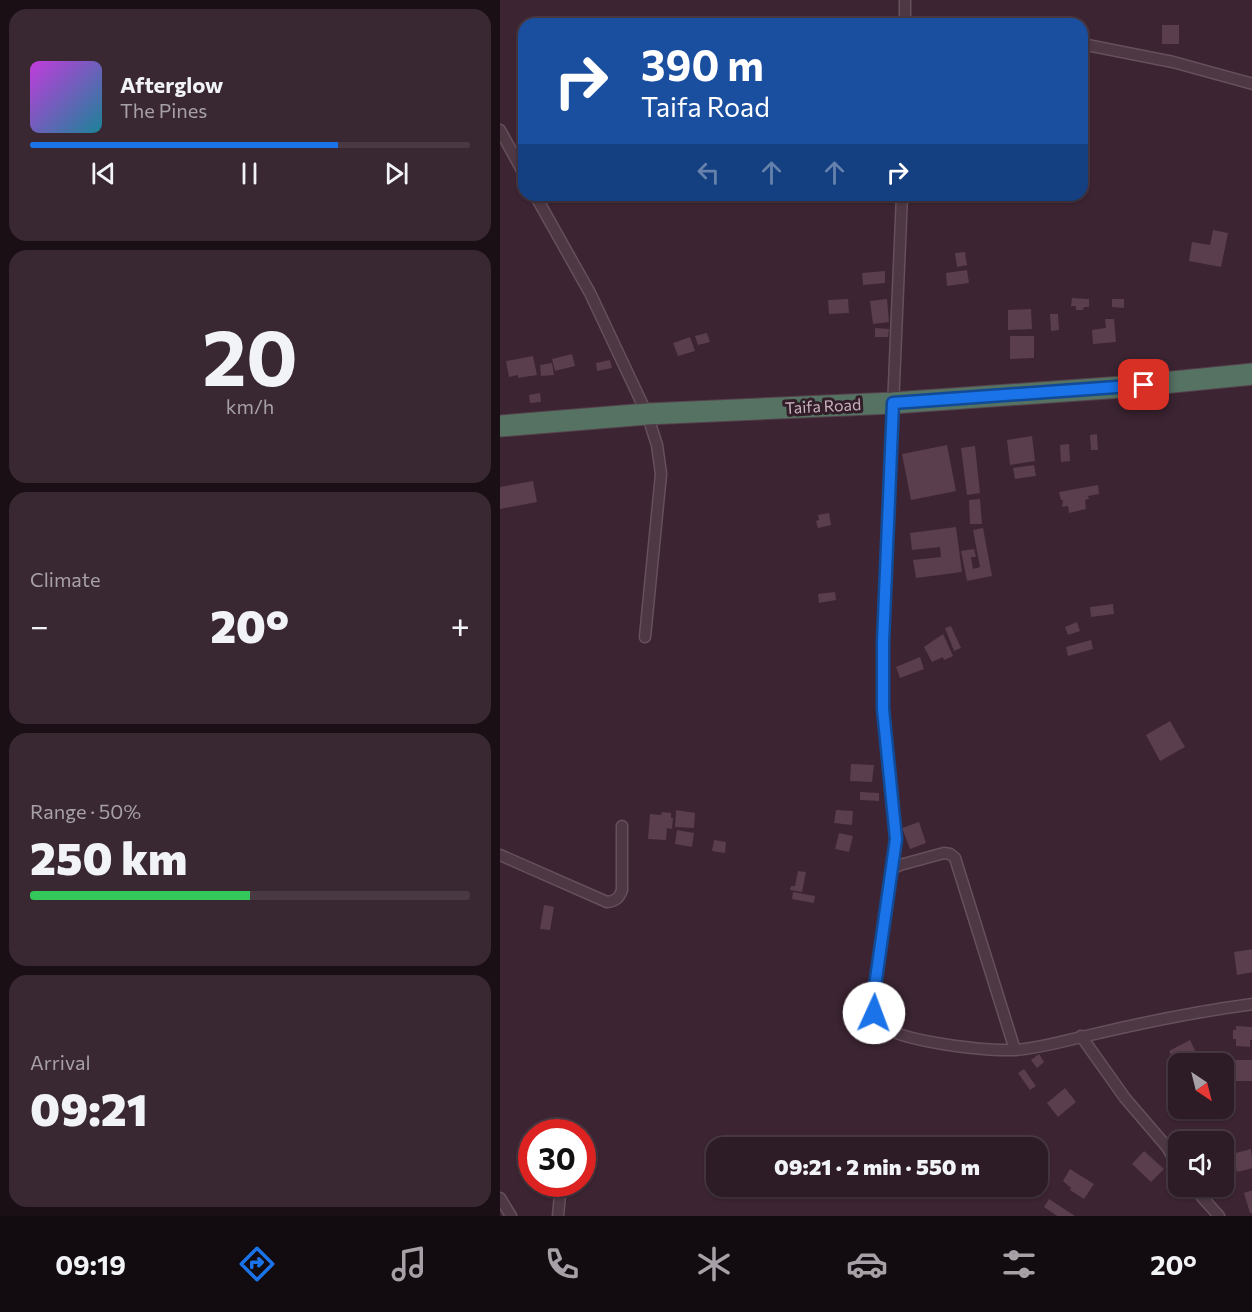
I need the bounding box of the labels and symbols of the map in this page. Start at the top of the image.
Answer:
pin [1118,359,1169,410]
street label: Taifa Road [784,394,862,417]
position arrow [842,981,906,1045]
north arrow [1168,1053,1234,1119]
speed limit sign: 30 [518,1119,596,1197]

